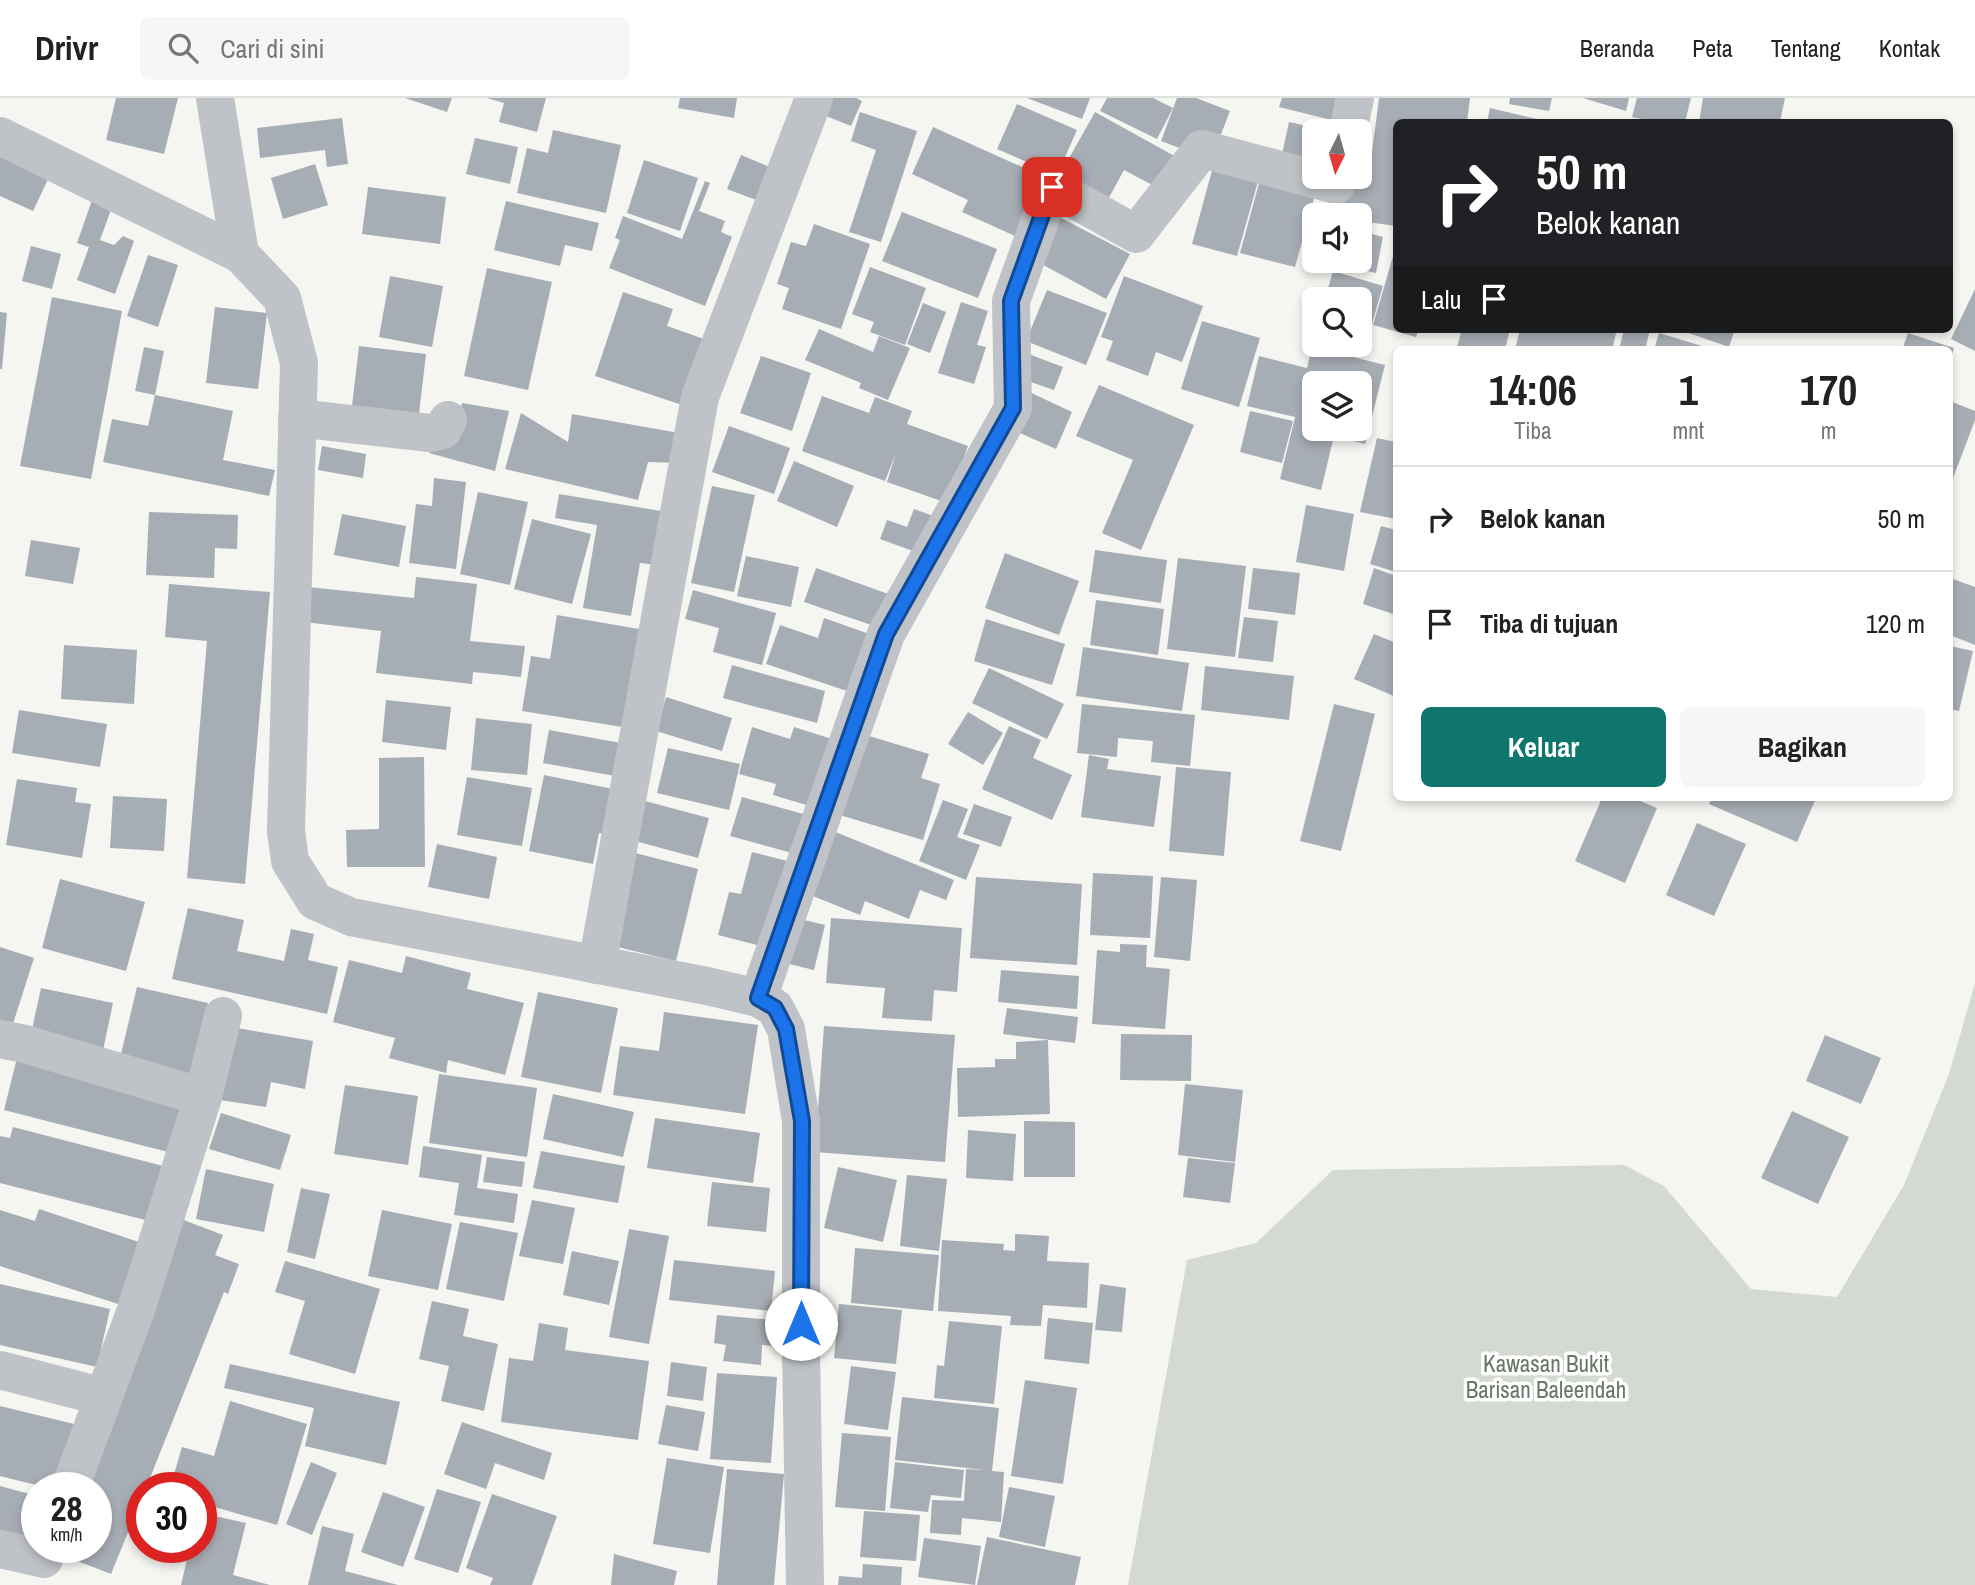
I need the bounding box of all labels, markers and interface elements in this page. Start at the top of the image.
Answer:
search box [140,17,630,80]
text: Drivr [35,26,98,70]
icon: search [164,29,202,67]
text: Cari di sini [220,31,324,66]
text: Beranda [1580,32,1654,64]
text: Peta [1692,32,1733,64]
text: Tentang [1771,32,1841,64]
text: Kontak [1879,32,1940,64]
north arrow [1302,119,1372,189]
map controls [1302,119,1372,441]
text: 50 m [1536,138,1628,204]
icon: right [1421,147,1512,238]
pin [1022,157,1082,217]
icon: arrive [1033,168,1071,206]
text: Belok kanan [1536,201,1680,244]
button: sound [1302,203,1372,273]
icon: arrive [1475,280,1513,318]
text: Lalu [1421,282,1461,317]
button: search [1302,287,1372,357]
text: 14:06 [1489,362,1577,418]
text: 1 [1679,362,1698,418]
text: 170 [1800,362,1857,418]
button: layers [1302,371,1372,441]
text: Tiba [1514,415,1551,446]
text: mnt [1673,415,1704,446]
text: m [1821,415,1836,446]
icon: right [1421,500,1459,538]
text: Belok kanan [1480,501,1606,536]
text: 50 m [1878,501,1925,536]
icon: arrive [1421,605,1459,643]
text: Tiba di tujuan [1480,606,1618,641]
text: 120 m [1866,606,1925,641]
button: Keluar [1421,707,1666,787]
button: Bagikan [1680,707,1925,787]
position arrow [764,1287,838,1361]
park label: Kawasan Bukit Barisan Baleendah [1466,1348,1626,1405]
speed limit sign: 30 [126,1472,217,1563]
text: 28 [51,1485,82,1532]
text: km/h [51,1522,83,1547]

